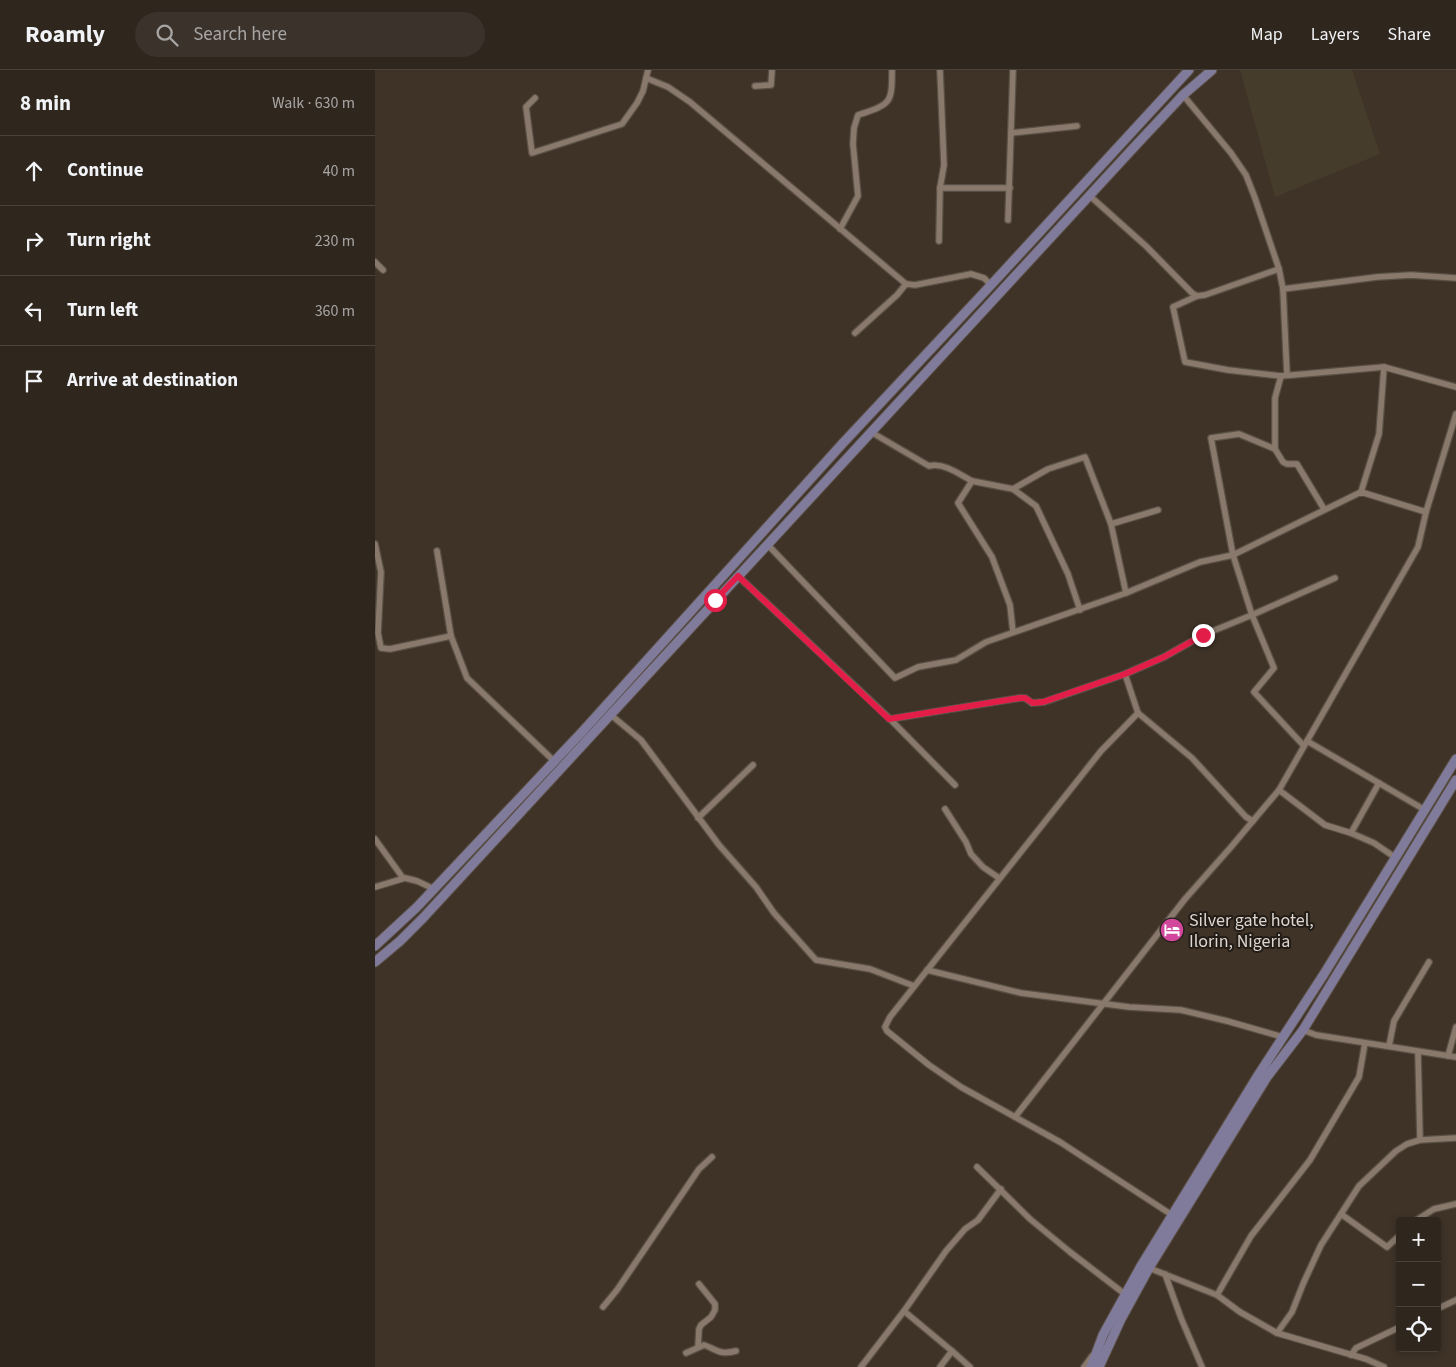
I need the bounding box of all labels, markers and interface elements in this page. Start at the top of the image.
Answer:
search box [135,12,485,57]
text: Roamly [25,17,105,52]
icon: search [153,21,181,49]
text: Search here [193,21,287,48]
text: Map [1251,22,1283,47]
text: Layers [1311,22,1360,47]
text: Share [1388,22,1431,47]
text: 8 min [20,88,71,118]
text: Walk · 630 m [272,92,355,114]
icon: ahead [20,157,48,185]
text: Continue [67,157,144,184]
text: 40 m [323,160,355,182]
icon: right [20,227,48,255]
text: Turn right [67,227,151,254]
text: 230 m [315,230,355,252]
icon: left [20,297,48,325]
text: Turn left [67,297,138,324]
text: 360 m [315,300,355,322]
icon: arrive [20,367,48,395]
text: Arrive at destination [67,367,238,394]
route start [704,589,727,612]
route end [1192,624,1215,647]
place label: Silver gate hotel, Ilorin, Nigeria [1189,908,1314,954]
hotel icon: Silver gate hotel, Ilorin, Nigeria [1159,917,1185,943]
map controls [1396,1217,1441,1352]
button: + [1396,1217,1441,1262]
button: − [1396,1262,1441,1307]
button: locate [1396,1307,1441,1352]

